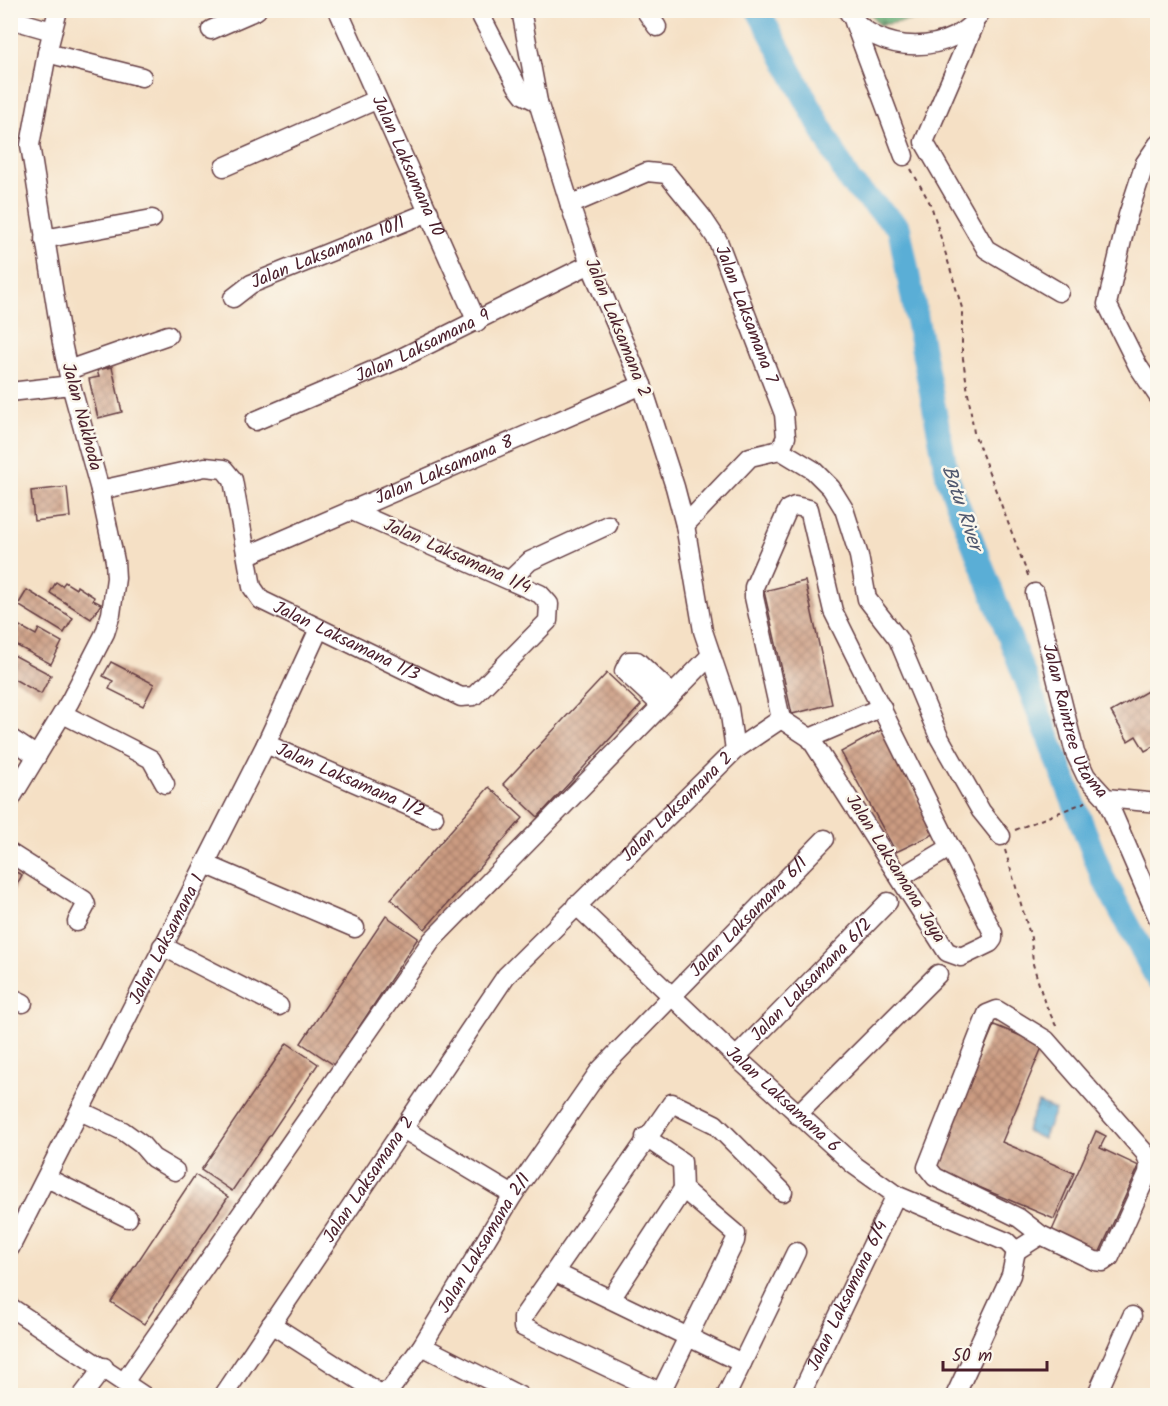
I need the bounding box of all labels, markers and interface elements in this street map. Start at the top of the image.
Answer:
street label: Jalan Laksamana 10 [363,91,452,242]
street label: Jalan Laksamana 10/1 [247,209,410,297]
street label: Jalan Laksamana 7 [707,241,786,389]
street label: Jalan Laksamana 2 [576,254,658,402]
street label: Jalan Laksamana 9 [351,301,496,391]
street label: Jalan Nakhoda [53,360,109,474]
street label: Jalan Laksamana 8 [371,427,518,513]
water label: Batu River [932,461,992,559]
street label: Jalan Laksamana 1/4 [378,511,536,603]
street label: Jalan Laksamana 1/3 [268,593,424,689]
street label: Jalan Raintree Utama [1034,641,1115,806]
street label: Jalan Laksamana 1/2 [271,735,430,826]
street label: Jalan Laksamana 2 [614,745,740,869]
street label: Jalan Laksamana Jaya [837,789,953,949]
street label: Jalan Laksamana 6/1 [683,850,815,984]
street label: Jalan Laksamana 1 [121,869,212,1010]
street label: Jalan Laksamana 6/2 [744,911,880,1049]
street label: Jalan Laksamana 6 [718,1039,847,1160]
street label: Jalan Laksamana 2 [315,1110,422,1249]
street label: Jalan Laksamana 2/1 [430,1167,538,1319]
street label: Jalan Laksamana 6/4 [799,1216,896,1376]
scale bar [943,1334,1046,1372]
text: 50 m [952,1342,992,1371]

